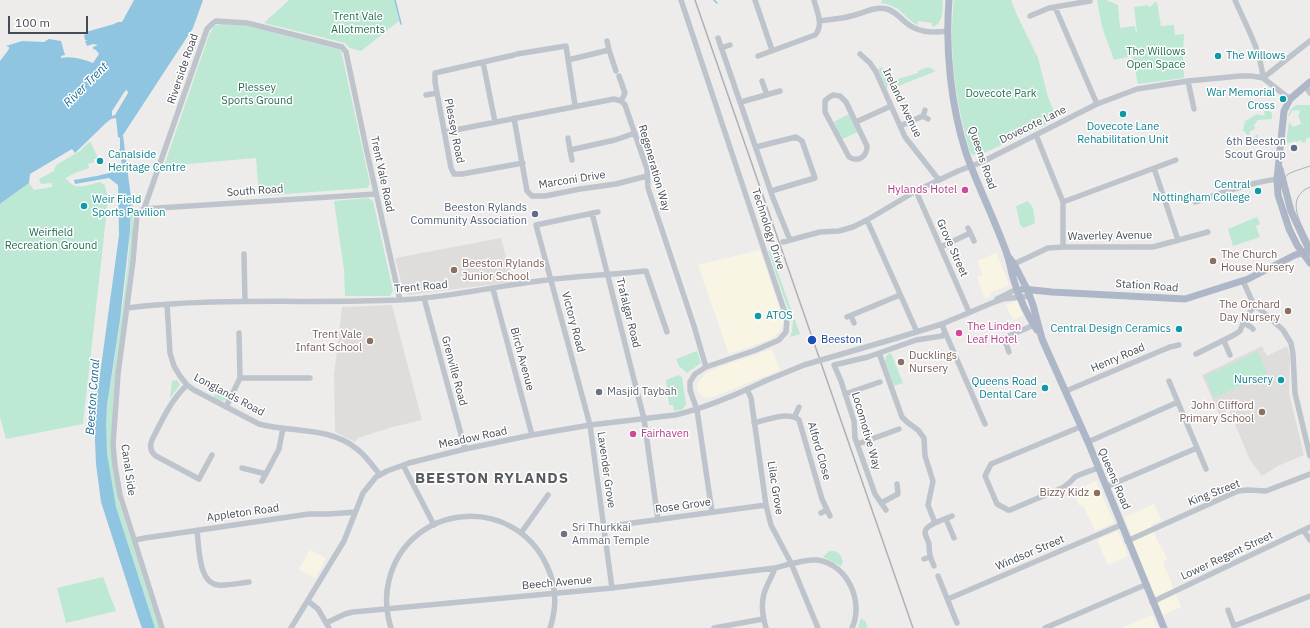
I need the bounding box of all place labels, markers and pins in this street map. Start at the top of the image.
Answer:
place label: The Willows [1226,49,1286,63]
marker: The Willows [1213,51,1223,61]
place label: War Memorial Cross [1206,86,1275,112]
marker: War Memorial Cross [1278,94,1288,104]
marker: Dovecote Lane Rehabilitation Unit [1118,109,1128,119]
place label: Dovecote Lane Rehabilitation Unit [1077,120,1169,146]
place label: 6th Beeston Scout Group [1225,135,1286,161]
marker: 6th Beeston Scout Group [1289,143,1299,153]
place label: Canalside Heritage Centre [108,148,186,174]
marker: Canalside Heritage Centre [95,156,105,166]
place label: Central Nottingham College [1153,178,1250,204]
place label: Hylands Hotel [888,183,957,197]
marker: Hylands Hotel [960,185,970,195]
marker: Central Nottingham College [1253,186,1263,196]
place label: Weir Field Sports Pavilion [92,193,165,219]
marker: Weir Field Sports Pavilion [79,201,89,211]
place label: Beeston Rylands Community Association [411,201,527,227]
marker: Beeston Rylands Community Association [530,209,540,219]
place label: The Church House Nursery [1221,248,1294,274]
marker: The Church House Nursery [1208,256,1218,266]
place label: Beeston Rylands Junior School [462,257,545,283]
marker: Beeston Rylands Junior School [449,265,459,275]
place label: The Orchard Day Nursery [1219,298,1280,324]
marker: The Orchard Day Nursery [1283,306,1293,316]
place label: ATOS [766,309,793,323]
marker: ATOS [753,311,763,321]
place label: The Linden Leaf Hotel [967,320,1021,346]
place label: Central Design Ceramics [1050,322,1171,336]
marker: Central Design Ceramics [1174,324,1184,334]
place label: Trent Vale Infant School [296,328,362,354]
marker: The Linden Leaf Hotel [954,328,964,338]
place label: Beeston [821,333,862,347]
marker: Beeston [806,334,818,346]
marker: Trent Vale Infant School [365,336,375,346]
place label: Ducklings Nursery [909,349,957,375]
marker: Ducklings Nursery [896,357,906,367]
place label: Nursery [1234,373,1273,387]
place label: Queens Road Dental Care [971,375,1037,401]
marker: Nursery [1276,375,1286,385]
marker: Queens Road Dental Care [1040,383,1050,393]
place label: Masjid Taybah [607,385,677,399]
marker: Masjid Taybah [594,387,604,397]
place label: John Clifford Primary School [1179,399,1254,425]
marker: John Clifford Primary School [1257,407,1267,417]
place label: Fairhaven [641,427,689,441]
marker: Fairhaven [628,429,638,439]
place label: Bizzy Kidz [1040,486,1089,500]
marker: Bizzy Kidz [1092,488,1102,498]
place label: Sri Thurkkai Amman Temple [572,521,650,547]
marker: Sri Thurkkai Amman Temple [559,529,569,539]

